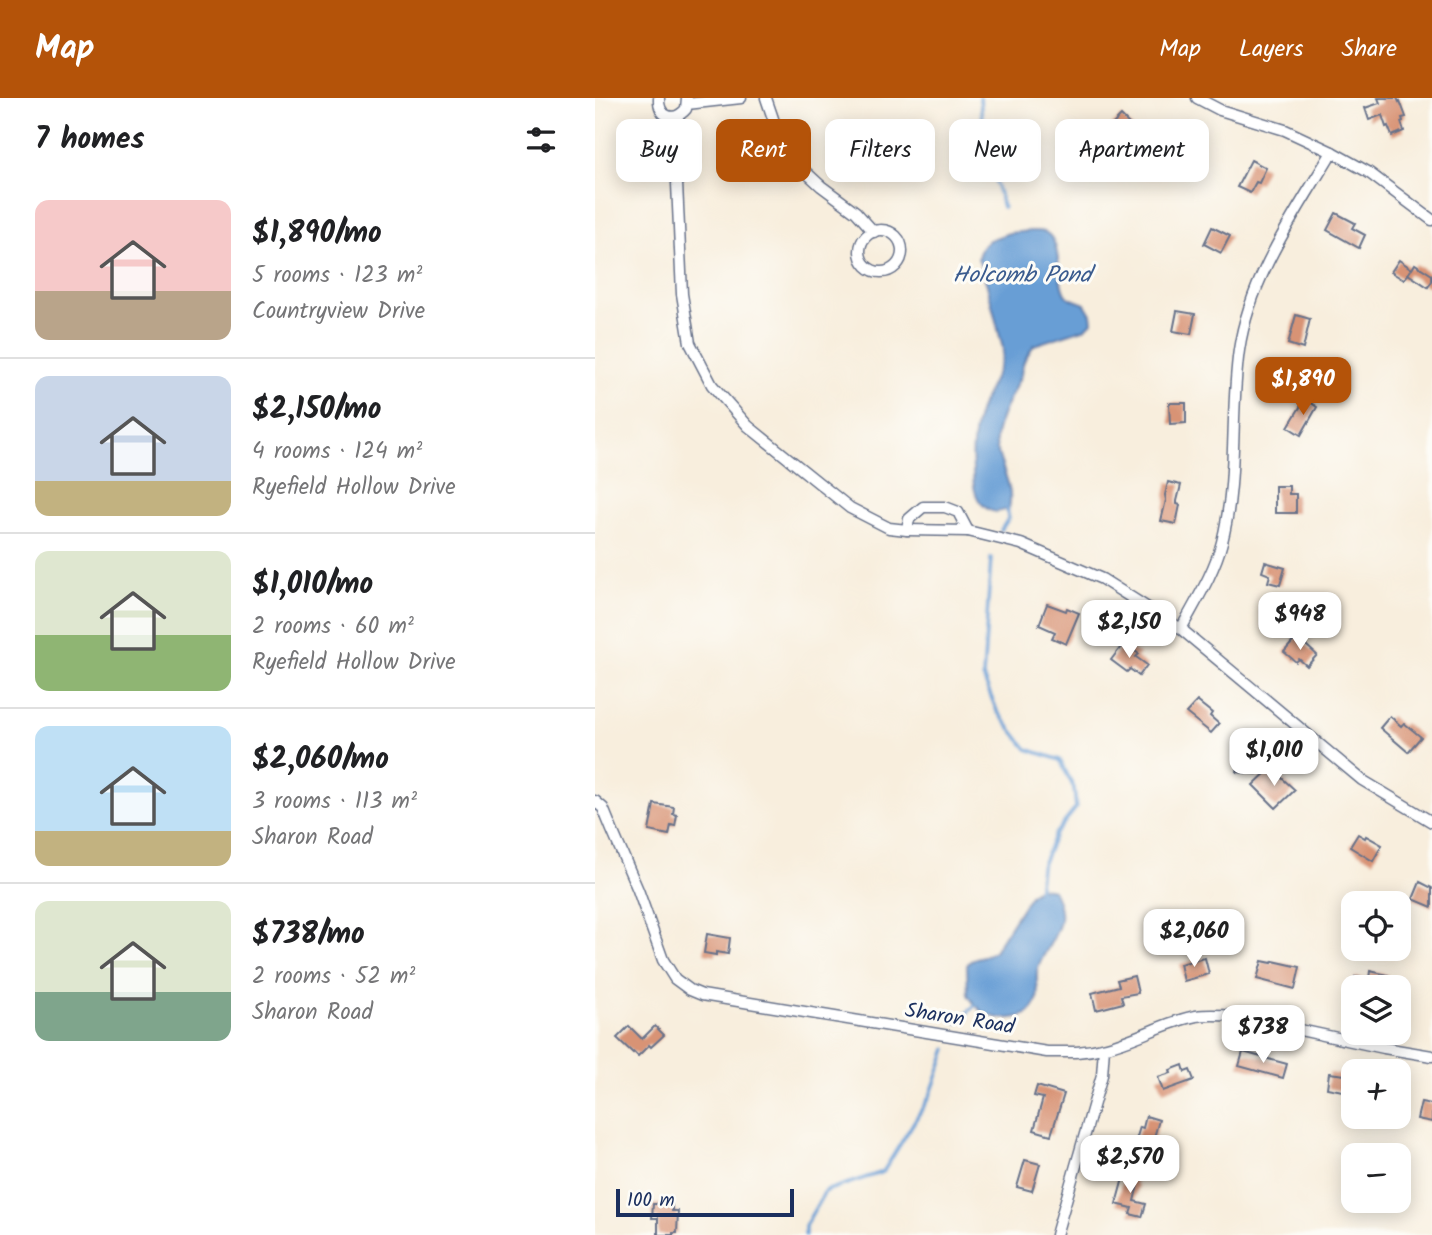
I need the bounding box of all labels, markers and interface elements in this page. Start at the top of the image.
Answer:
text: Map [35,23,95,76]
text: Map [1159,30,1201,69]
text: Layers [1239,30,1303,69]
text: Share [1341,30,1397,69]
text: 7 homes [35,116,145,164]
chip: Buy [616,119,702,182]
chip: Rent [716,119,811,182]
chip: Filters [825,119,935,182]
chip: New [949,119,1041,182]
chip: Apartment [1055,119,1209,182]
icon: filters [522,121,560,159]
text: $1,890/mo [252,210,382,258]
icon: home [91,228,175,312]
text: 5 rooms · 123 m² [252,258,422,294]
water label: Holcomb Pond [953,258,1097,294]
text: Countryview Drive [252,294,425,330]
pin: $1,890 [1246,358,1360,417]
text: $1,890 [1271,362,1335,398]
text: $2,150/mo [252,386,381,434]
icon: home [91,404,175,488]
text: 4 rooms · 124 m² [252,434,422,470]
text: Ryefield Hollow Drive [252,470,456,506]
text: $1,010/mo [252,561,373,609]
icon: home [91,579,175,663]
pin: $948 [1259,592,1341,652]
text: $948 [1274,597,1326,633]
pin: $2,150 [1072,601,1186,660]
text: $2,150 [1097,605,1161,641]
text: 2 rooms · 60 m² [252,609,414,645]
text: Ryefield Hollow Drive [252,645,456,681]
pin: $1,010 [1217,728,1331,788]
text: $1,010 [1245,733,1303,769]
text: $2,060/mo [252,736,389,784]
icon: home [91,754,175,838]
text: 3 rooms · 113 m² [252,784,417,820]
text: Sharon Road [252,820,373,856]
map controls [1341,891,1411,1213]
button: locate [1341,891,1411,961]
pin: $2,060 [1137,910,1251,969]
text: $738/mo [252,911,365,959]
text: $2,060 [1159,914,1229,950]
icon: home [91,929,175,1013]
text: 2 rooms · 52 m² [252,959,415,995]
button: layers [1341,975,1411,1045]
text: Sharon Road [252,995,373,1031]
street label: Sharon Road [903,995,1017,1044]
pin: $738 [1222,1006,1304,1065]
text: $738 [1238,1010,1288,1046]
button: + [1341,1059,1411,1129]
pin: $2,570 [1073,1136,1187,1195]
text: $2,570 [1096,1140,1164,1176]
button: − [1341,1143,1411,1213]
scale bar [616,1186,795,1218]
text: 100 m [627,1186,675,1216]

